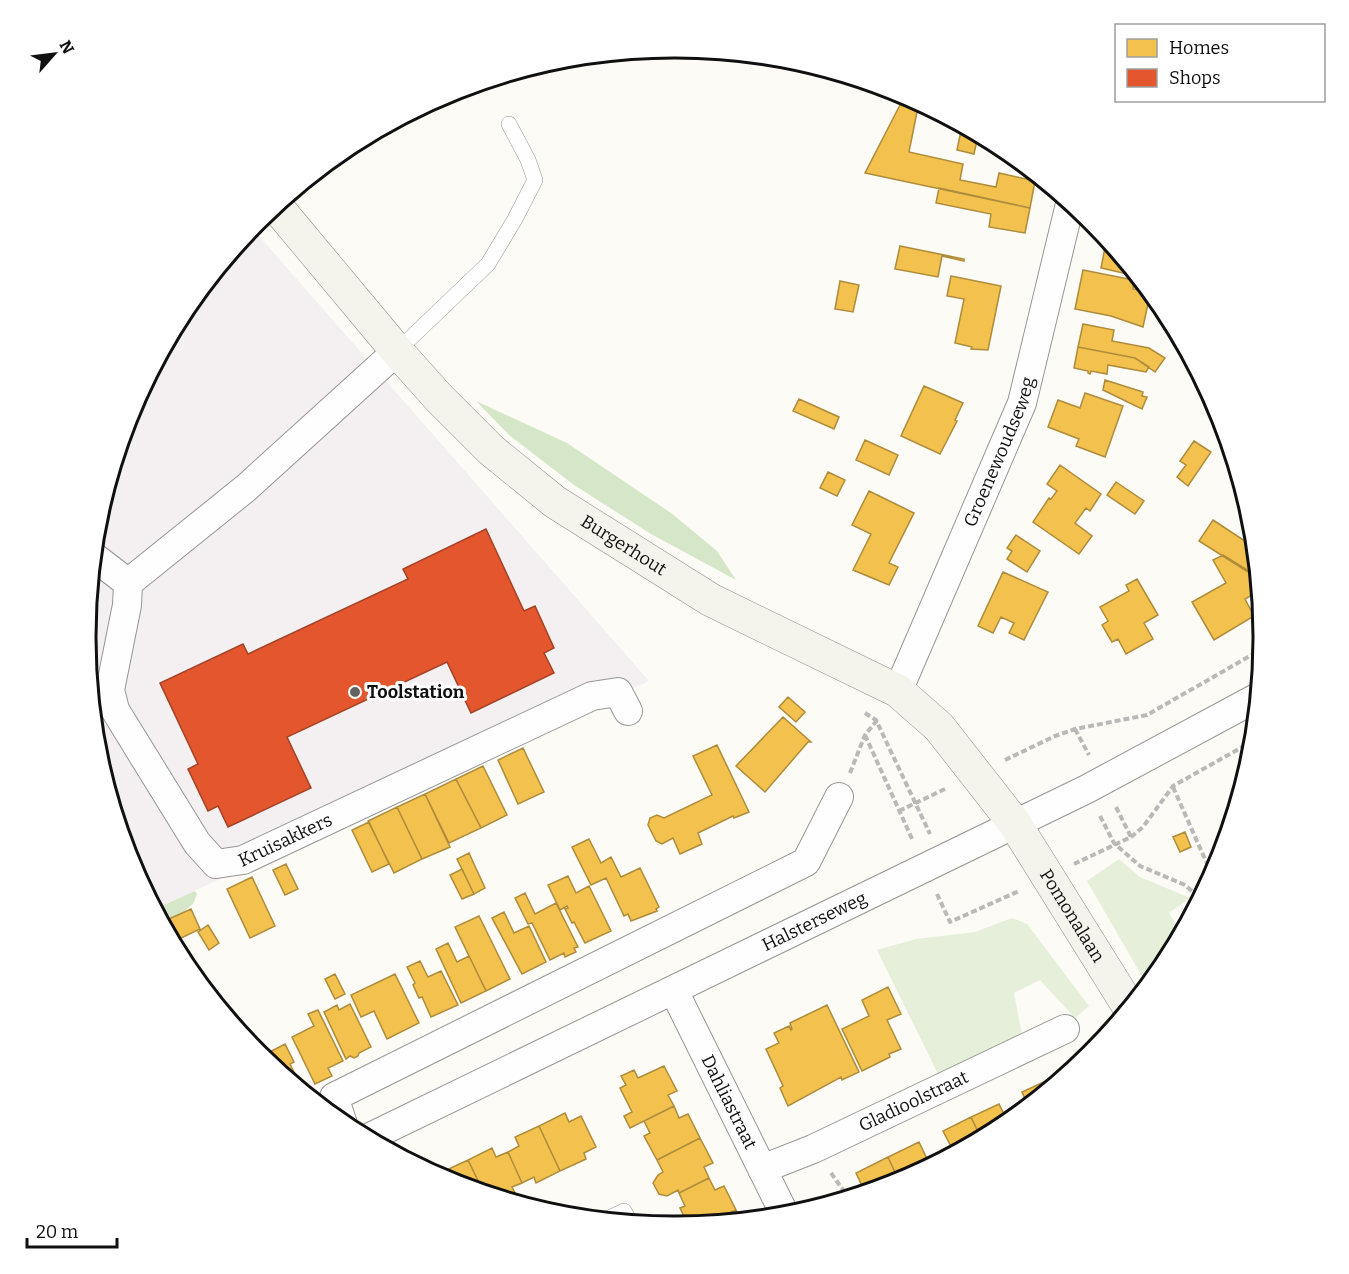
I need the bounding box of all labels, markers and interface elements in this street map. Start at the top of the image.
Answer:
north arrow [24,24,84,84]
legend [1115,24,1325,102]
text: N [56,37,78,57]
text: Homes [1169,37,1229,59]
text: Shops [1169,67,1221,89]
street label: Groenewoudseweg [959,375,1039,530]
street label: Burgerhout [577,510,671,580]
place label: Toolstation [367,681,465,703]
marker: Toolstation [348,685,362,699]
street label: Kruisakkers [235,809,336,872]
street label: Pomonalaan [1035,865,1110,967]
street label: Halsterseweg [758,887,870,956]
street label: Dahliastraat [696,1051,762,1153]
street label: Gladioolstraat [855,1066,972,1137]
scale bar [27,1211,117,1249]
text: 20 m [36,1221,78,1243]

